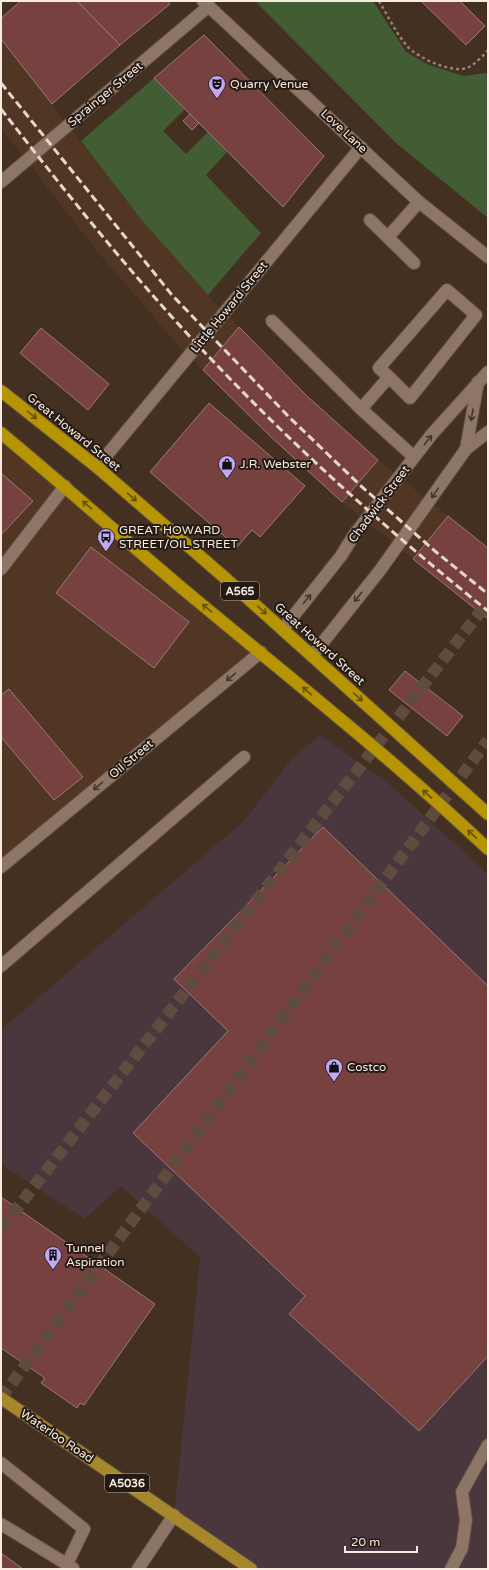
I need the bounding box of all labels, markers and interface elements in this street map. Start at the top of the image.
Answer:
street label: Sprainger Street [65,59,145,129]
theatre icon: Quarry Venue [207,74,227,99]
place label: Quarry Venue [230,77,308,91]
street label: Love Lane [318,106,370,156]
street label: Little Howard Street [188,258,270,356]
street label: Great Howard Street [24,390,124,474]
one-way arrow [468,408,476,421]
one-way arrow [26,410,37,419]
one-way arrow [424,434,432,445]
shop icon: J.R. Webster [217,454,237,479]
place label: J.R. Webster [240,457,311,471]
street label: Chadwick Street [345,462,413,545]
one-way arrow [431,487,439,498]
one-way arrow [127,493,137,502]
one-way arrow [81,500,92,509]
place label: GREAT HOWARD STREET/OIL STREET [119,523,239,551]
bus stop icon: GREAT HOWARD STREET/OIL STREET [96,527,116,552]
road number: A565 [221,582,259,600]
one-way arrow [354,592,363,603]
one-way arrow [303,593,311,604]
street label: Great Howard Street [272,600,368,688]
one-way arrow [201,603,212,612]
one-way arrow [256,606,267,615]
one-way arrow [226,672,236,681]
one-way arrow [302,686,312,695]
one-way arrow [353,693,364,702]
street label: Oil Street [106,736,156,781]
one-way arrow [93,782,104,791]
one-way arrow [421,789,432,798]
one-way arrow [467,829,477,839]
shop icon: Costco [324,1057,344,1082]
place label: Costco [347,1060,386,1074]
place label: Tunnel Aspiration [66,1241,125,1269]
building icon: Tunnel Aspiration [43,1245,63,1270]
street label: Waterloo Road [18,1406,96,1466]
road number: A5036 [105,1474,149,1492]
scale bar [345,1528,417,1554]
text: 20 m [351,1535,380,1549]

